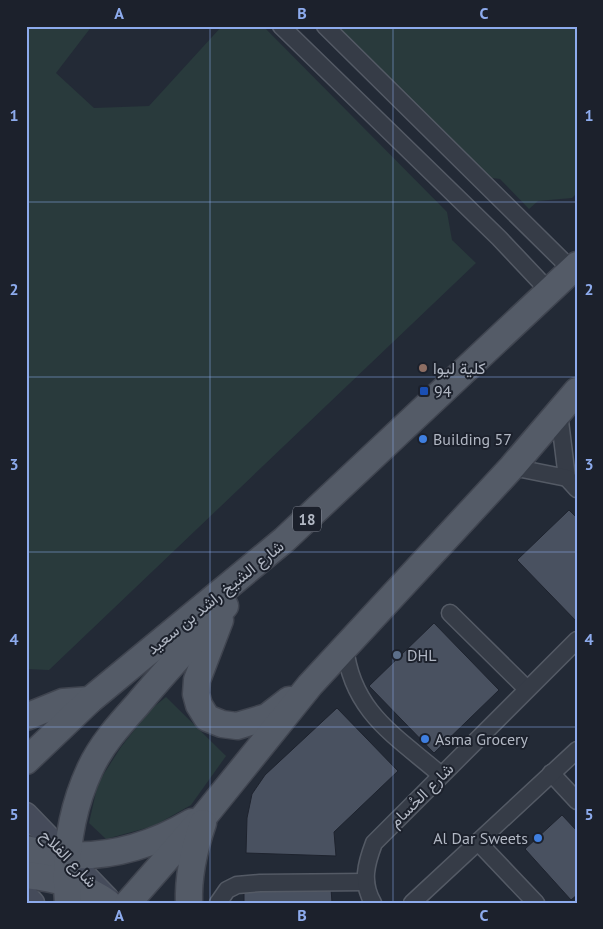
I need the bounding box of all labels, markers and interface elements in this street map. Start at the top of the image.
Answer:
text: A [114,3,124,23]
text: B [297,3,307,23]
text: C [480,3,489,23]
text: 1 [9,105,19,125]
text: 1 [584,105,594,125]
text: 2 [9,279,19,299]
text: 2 [584,279,594,299]
place label: كلية ليوا [433,358,486,379]
marker: كلية ليوا [417,362,429,374]
place label: 94 [434,381,452,401]
marker: 94 [418,385,430,397]
place label: Building 57 [433,429,512,449]
marker: Building 57 [417,433,429,445]
text: 3 [9,454,19,474]
text: 3 [584,454,594,474]
road number: 18 [293,506,321,532]
street label: شارع الشيخ راشد بن سعيد [143,536,289,660]
text: 4 [9,629,19,649]
text: 4 [584,629,594,649]
place label: DHL [407,645,437,665]
marker: DHL [391,649,403,661]
place label: Asma Grocery [435,729,529,749]
marker: Asma Grocery [419,733,431,745]
street label: شارع الحُسام [385,759,459,833]
text: 5 [9,804,19,824]
text: 5 [584,804,594,824]
street label: شارع الفلاح [35,825,102,893]
place label: Al Dar Sweets [433,828,528,848]
marker: Al Dar Sweets [532,832,544,844]
text: A [114,905,124,925]
text: B [297,905,307,925]
text: C [480,905,489,925]

